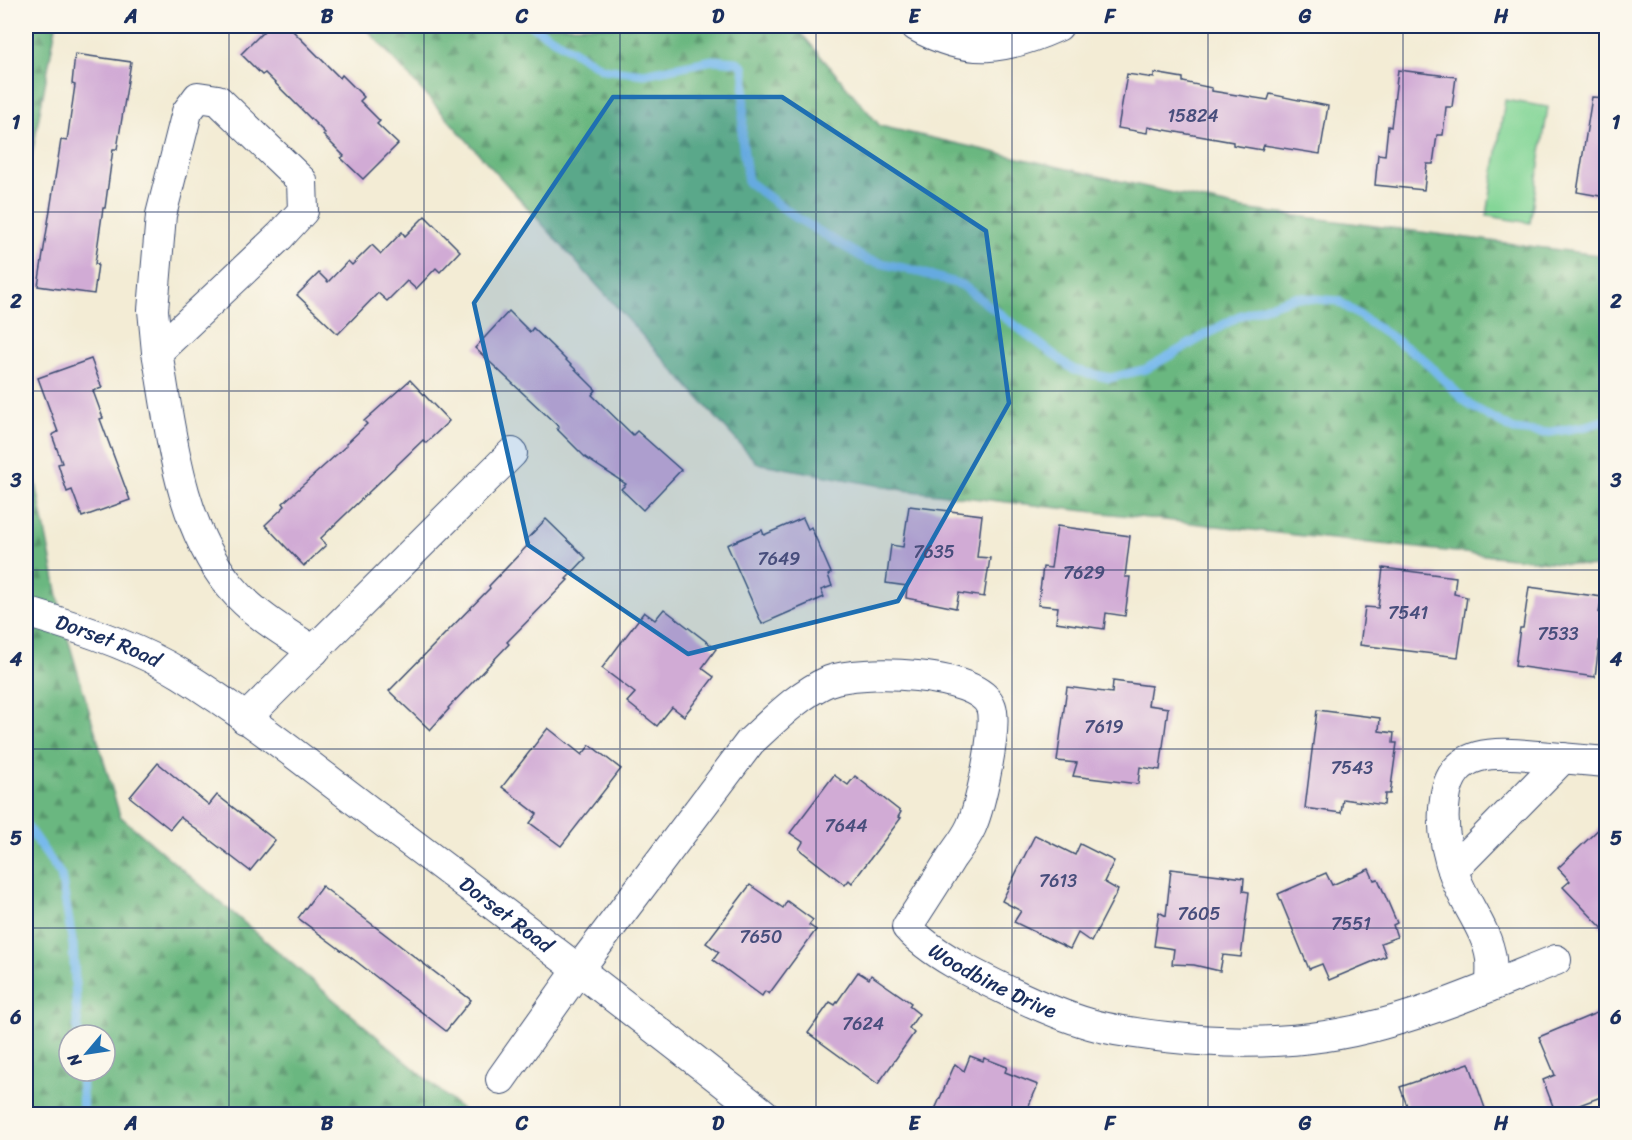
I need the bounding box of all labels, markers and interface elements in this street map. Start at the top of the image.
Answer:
text: A [123,0,138,34]
text: B [321,0,334,34]
text: C [515,0,529,34]
text: D [712,0,725,34]
text: E [908,0,921,34]
text: F [1104,0,1117,34]
text: G [1298,0,1312,34]
text: H [1493,0,1509,34]
house number: 15824 [1167,100,1219,132]
text: 1 [12,105,21,140]
text: 1 [1612,105,1621,140]
text: 2 [9,284,22,319]
text: 2 [1609,284,1622,319]
text: 3 [10,463,22,498]
text: 3 [1610,463,1622,498]
house number: 7635 [913,536,955,568]
house number: 7649 [758,543,800,575]
house number: 7629 [1063,557,1105,589]
house number: 7541 [1388,597,1428,629]
street label: Dorset Road [50,603,170,680]
house number: 7533 [1537,618,1579,650]
text: 4 [9,642,23,677]
text: 4 [1609,642,1623,677]
house number: 7619 [1084,711,1124,743]
house number: 7543 [1331,752,1373,784]
house number: 7644 [824,810,868,842]
text: 5 [10,821,22,856]
text: 5 [1610,821,1622,856]
house number: 7613 [1039,865,1077,897]
street label: Dorset Road [451,866,563,965]
house number: 7605 [1178,898,1220,930]
house number: 7551 [1331,908,1371,940]
house number: 7650 [740,921,782,953]
street label: Woodbine Drive [920,932,1063,1030]
text: 6 [9,1000,22,1035]
text: 6 [1609,1000,1622,1035]
house number: 7624 [842,1008,884,1040]
north arrow [57,1023,117,1083]
text: N [59,1047,90,1073]
text: A [123,1106,138,1140]
text: B [321,1106,334,1140]
text: C [515,1106,529,1140]
text: D [712,1106,725,1140]
text: E [908,1106,921,1140]
text: F [1104,1106,1117,1140]
text: G [1298,1106,1312,1140]
text: H [1493,1106,1509,1140]

